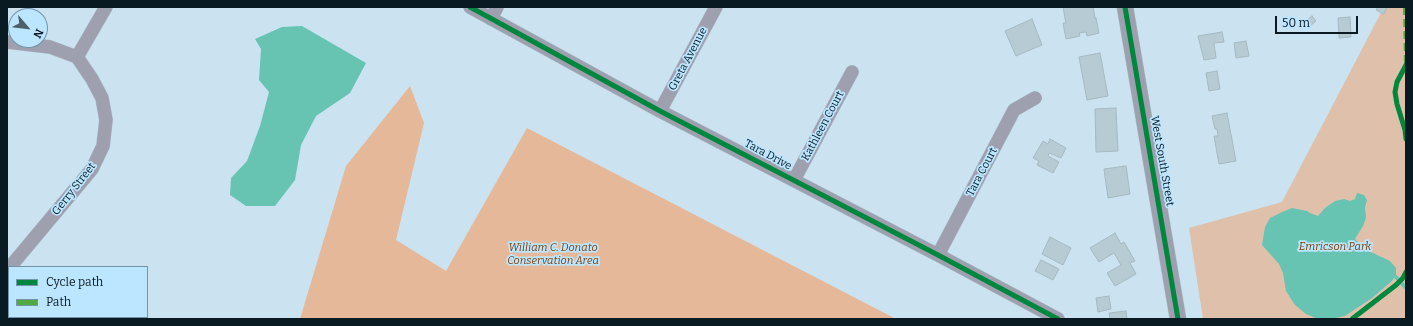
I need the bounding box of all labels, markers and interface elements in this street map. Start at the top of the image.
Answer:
north arrow [8,8,48,48]
scale bar [1277,8,1360,34]
text: 50 m [1282,16,1310,30]
street label: Greta Avenue [666,25,710,93]
text: N [30,27,46,40]
street label: Kathleen Court [799,89,847,163]
street label: West South Street [1148,115,1176,207]
street label: Tara Drive [742,137,794,173]
street label: Tara Court [964,145,1000,199]
street label: Gerry Street [49,160,99,218]
park label: Emricson Park [1299,240,1371,254]
park label: William C. Donato Conservation Area [507,241,599,267]
legend [8,266,148,318]
text: Cycle path [46,275,103,289]
text: Path [46,295,71,309]

